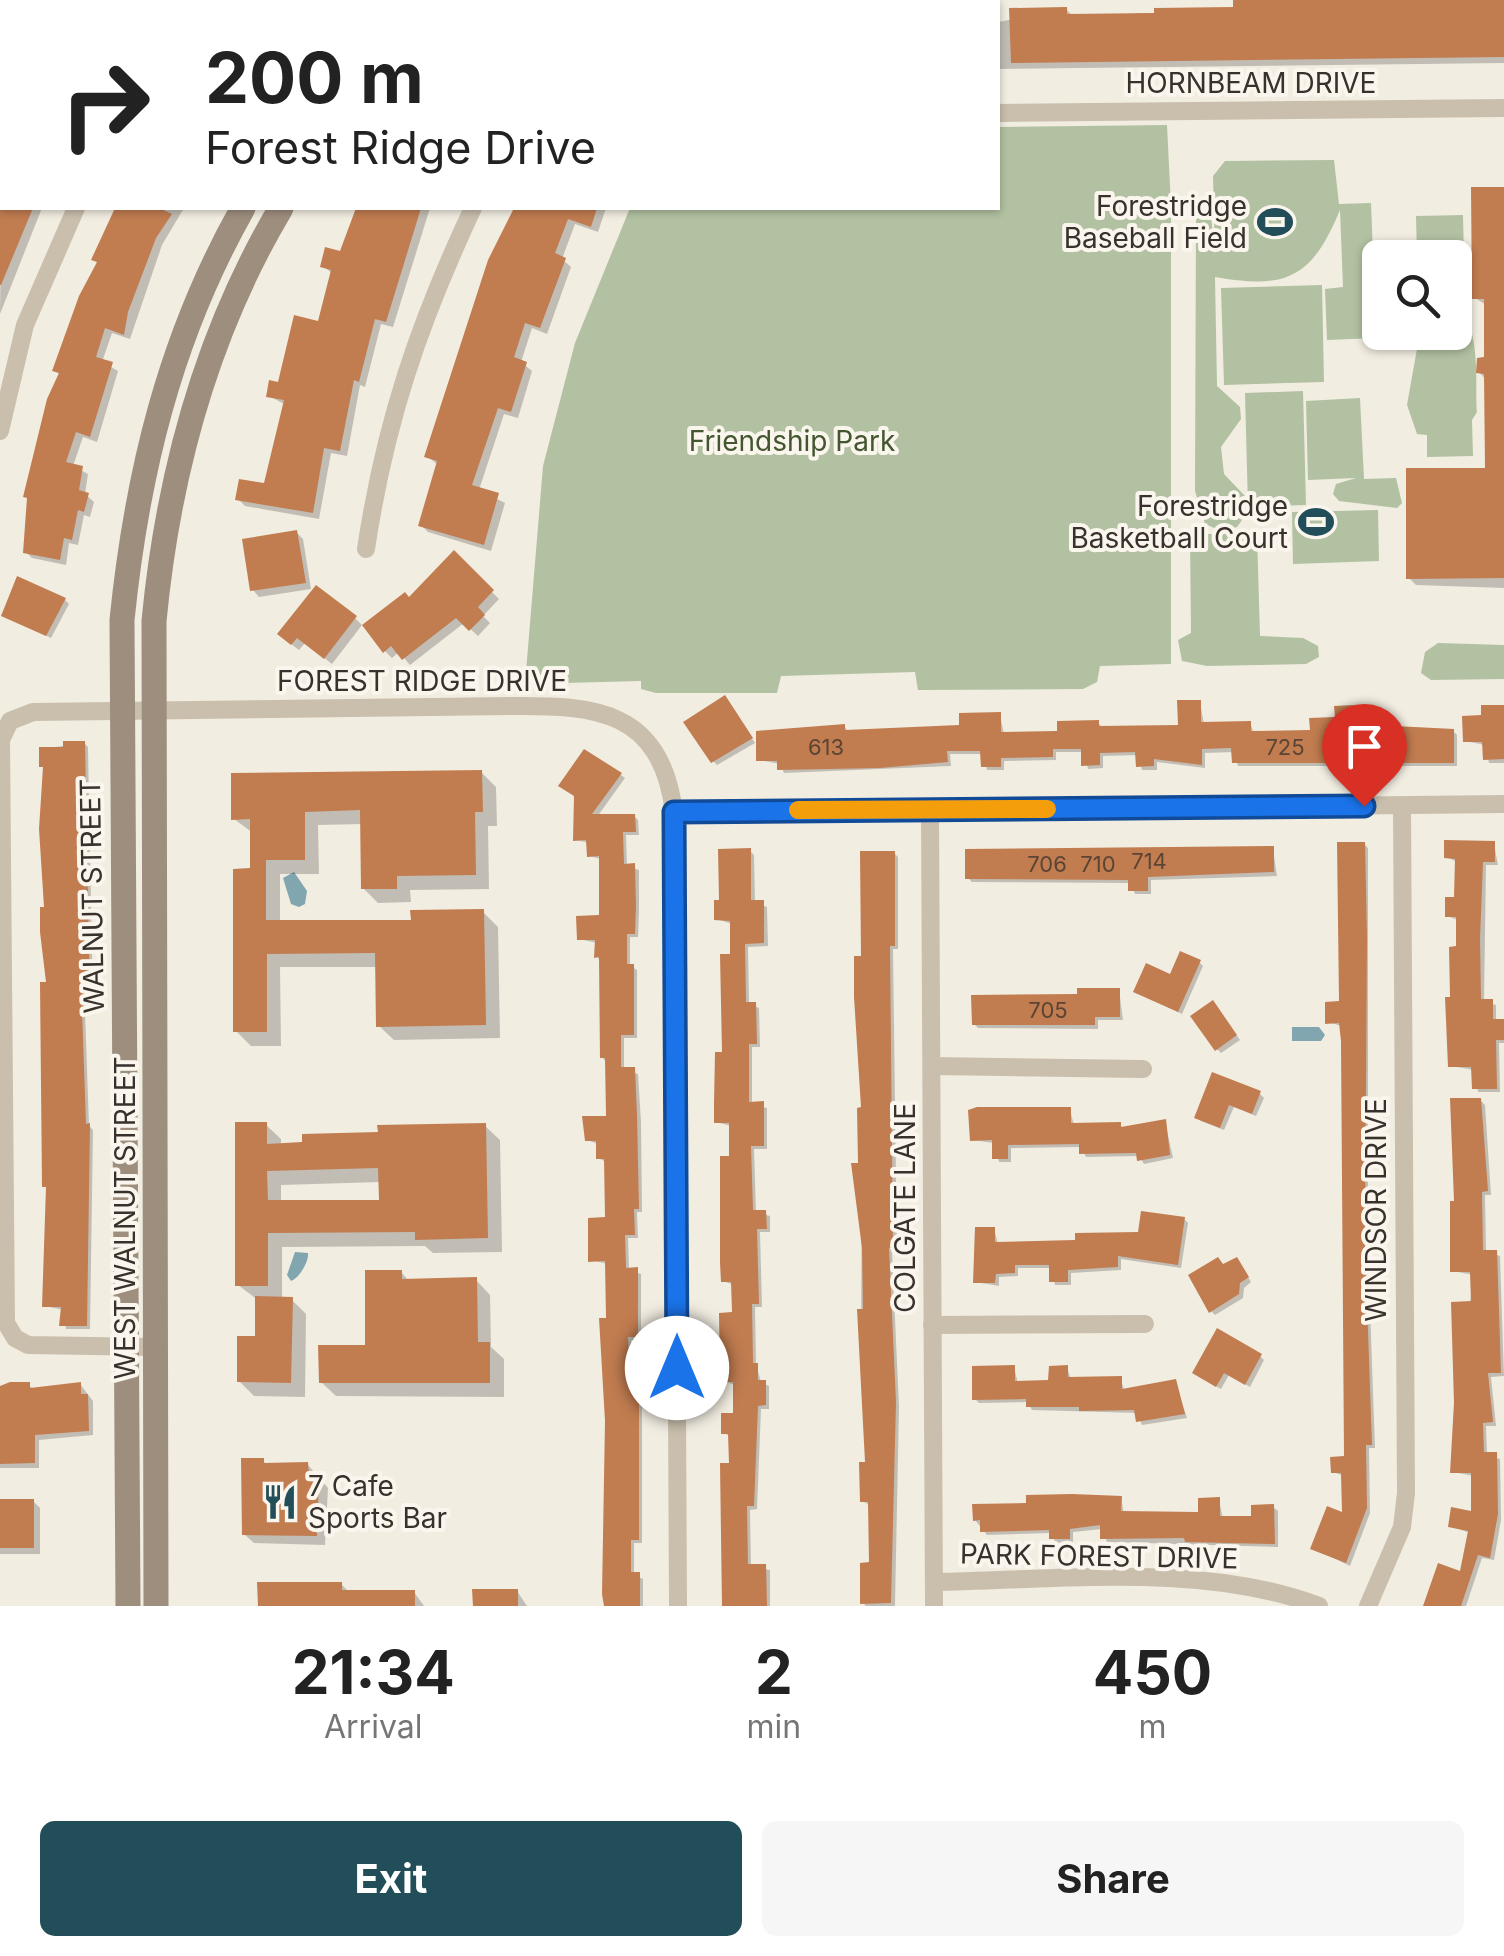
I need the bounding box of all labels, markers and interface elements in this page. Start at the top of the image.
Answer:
text: 200 m [205,35,424,120]
icon: right [40,40,170,170]
street label: HORNBEAM DRIVE [1126,66,1376,100]
text: Forest Ridge Drive [205,120,596,175]
place label: Forestridge Baseball Field [1064,189,1247,255]
sports icon: Forestridge Baseball Field [1256,203,1294,241]
map controls [1362,240,1472,350]
button: search [1362,240,1472,350]
park label: Friendship Park [689,424,895,458]
place label: Forestridge Basketball Court [1070,489,1288,555]
sports icon: Forestridge Basketball Court [1297,503,1335,541]
street label: FOREST RIDGE DRIVE [277,664,567,698]
pin [1322,704,1407,807]
icon: arrive [1337,719,1392,774]
house number: 613 [808,734,844,760]
house number: 725 [1265,734,1305,760]
street label: WALNUT STREET [73,778,111,1014]
house number: 714 [1131,848,1167,874]
house number: 706 [1027,851,1067,877]
house number: 710 [1080,851,1116,877]
house number: 705 [1028,997,1068,1023]
street label: WEST WALNUT STREET [108,1056,142,1380]
street label: WINDSOR DRIVE [1359,1098,1393,1322]
street label: COLGATE LANE [888,1103,922,1313]
position arrow [625,1316,729,1420]
place label: 7 Cafe Sports Bar [308,1469,447,1535]
restaurant icon: 7 Cafe Sports Bar [261,1483,299,1521]
street label: PARK FOREST DRIVE [959,1537,1239,1575]
text: 21:34 [292,1636,455,1708]
text: 2 [755,1636,793,1708]
text: 450 [1093,1636,1212,1708]
text: Arrival [324,1707,422,1746]
text: min [746,1707,801,1746]
text: m [1139,1707,1167,1746]
button: Exit [40,1821,742,1936]
button: Share [762,1821,1464,1936]

